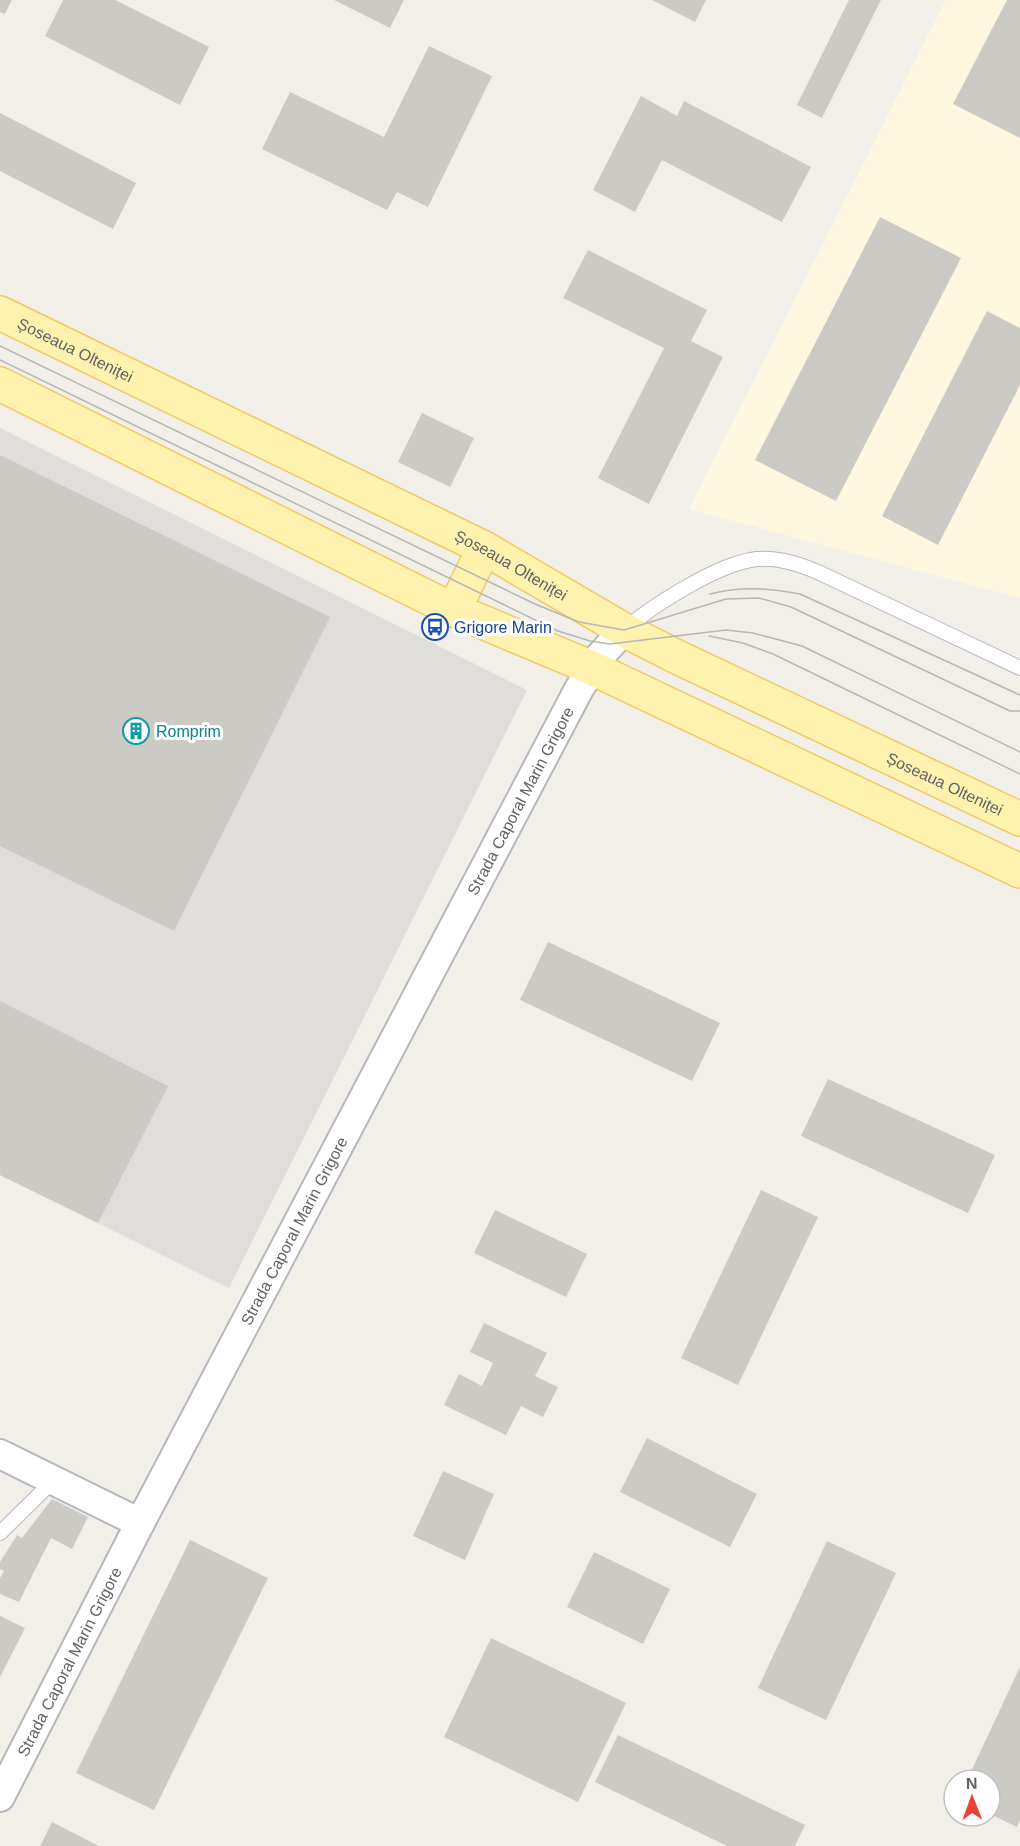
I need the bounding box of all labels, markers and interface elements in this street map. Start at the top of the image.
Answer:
street label: Șoseaua Olteniței [15,315,136,385]
street label: Șoseaua Olteniței [452,527,570,604]
bus stop icon: Grigore Marin [420,612,450,642]
place label: Grigore Marin [454,619,552,636]
street label: Strada Caporal Marin Grigore [464,704,577,898]
building icon: Romprim [121,716,151,746]
place label: Romprim [156,723,221,740]
street label: Șoseaua Olteniței [884,749,1005,819]
street label: Strada Caporal Marin Grigore [238,1134,351,1328]
street label: Strada Caporal Marin Grigore [14,1564,125,1759]
north arrow [942,1768,1002,1828]
text: N [966,1775,978,1792]

